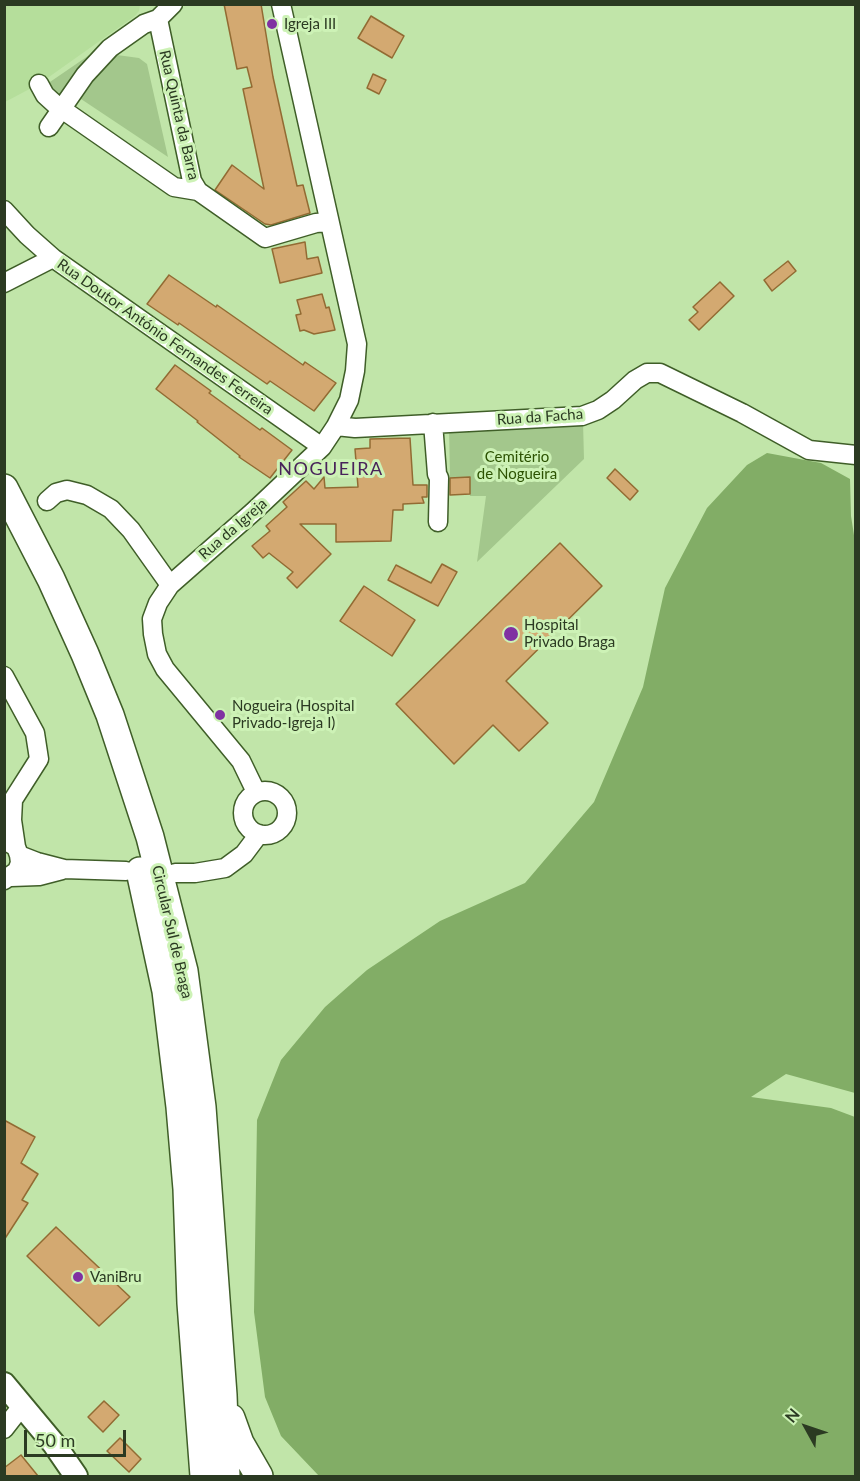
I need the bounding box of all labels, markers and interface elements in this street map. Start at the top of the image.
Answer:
place label: Igreja III [284,15,336,33]
marker: Igreja III [265,17,279,31]
street label: Rua Quinta da Barra [155,48,203,182]
street label: Rua Doutor António Fernandes Ferreira [54,255,276,419]
street label: Rua da Facha [496,405,584,429]
park label: Cemitério de Nogueira [477,448,557,483]
district label: NOGUEIRA [278,458,384,480]
street label: Rua da Igreja [195,495,271,563]
place label: Hospital Privado Braga [524,616,615,651]
marker: Hospital Privado Braga [502,625,520,643]
place label: Nogueira (Hospital Privado-Igreja I) [232,697,355,732]
marker: Nogueira (Hospital Privado-Igreja I) [213,708,227,722]
street label: Circular Sul de Braga [148,864,196,1000]
place label: VaniBru [90,1268,142,1286]
marker: VaniBru [71,1270,85,1284]
north arrow [776,1397,836,1457]
text: N [781,1404,803,1426]
scale bar [27,1418,129,1456]
text: 50 m [35,1429,75,1451]

